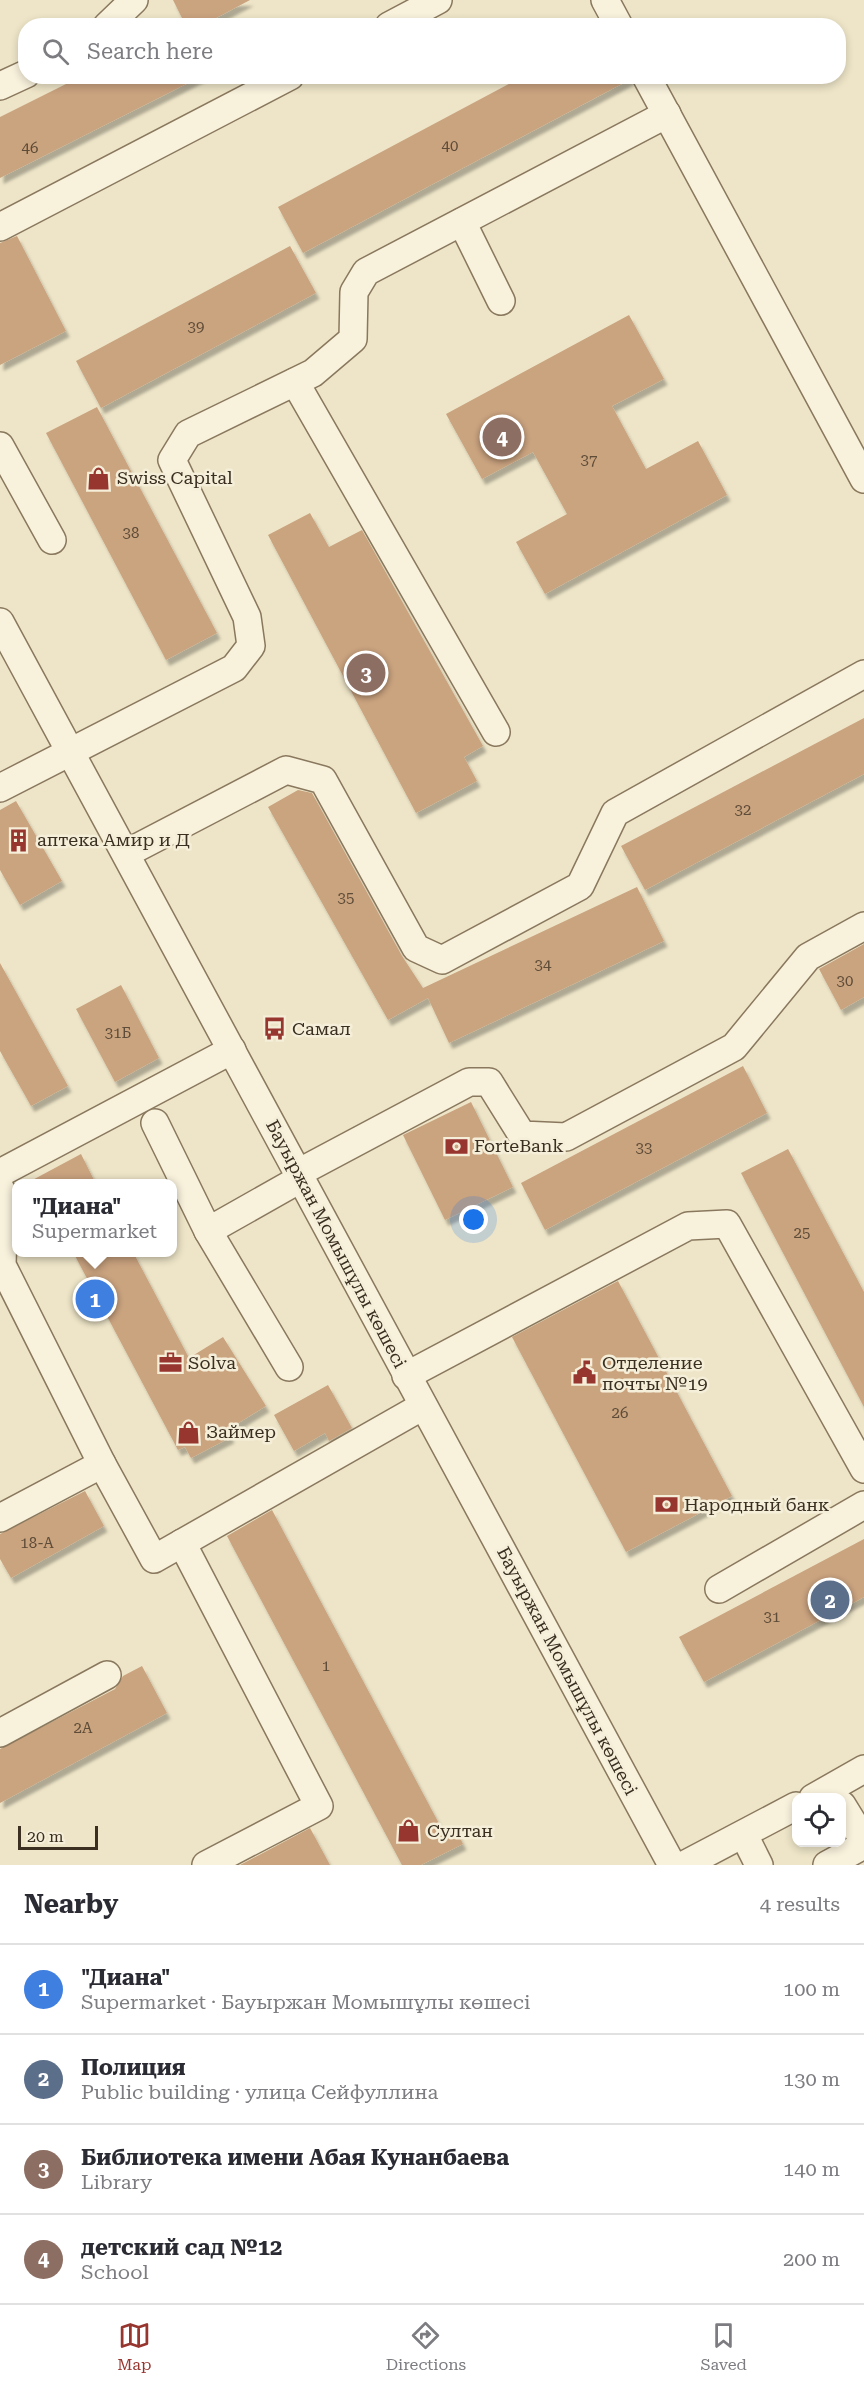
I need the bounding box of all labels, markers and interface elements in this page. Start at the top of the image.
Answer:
search box [18,18,846,84]
icon: search [39,35,72,68]
text: Search here [87,39,213,64]
house number: 40 [442,137,458,155]
house number: 46 [22,139,38,157]
house number: 39 [188,318,204,336]
pin: 4 [482,414,522,460]
house number: 37 [581,451,597,469]
shop icon: Swiss Capital [86,465,112,491]
place label: Swiss Capital [117,467,233,488]
house number: 38 [123,524,139,542]
pin: 3 [346,650,386,696]
house number: 32 [735,801,751,819]
building icon: аптека Амир и Д [6,827,32,853]
place label: аптека Амир и Д [37,829,190,850]
house number: 35 [338,889,354,907]
house number: 34 [535,956,552,974]
house number: 30 [837,972,853,990]
bus stop icon: Самал [261,1016,287,1042]
place label: Самал [292,1018,351,1039]
house number: 31Б [105,1024,132,1042]
street label: Бауыржан Момышұлы көшесі [262,1116,411,1372]
bank icon: ForteBank [443,1133,469,1159]
place label: ForteBank [474,1135,564,1156]
house number: 33 [636,1139,652,1157]
popup [12,1179,177,1257]
text: "Диана" [32,1194,121,1219]
your location [459,1205,488,1234]
text: Supermarket [32,1219,157,1243]
house number: 25 [794,1224,810,1242]
pin: 1 [76,1276,115,1322]
office icon: Solva [157,1350,183,1376]
place label: Solva [188,1352,236,1373]
place label: Отделение почты №19 [602,1352,708,1394]
public building icon: Отделение почты №19 [571,1360,597,1386]
house number: 26 [612,1404,628,1422]
shop icon: Займер [175,1419,201,1445]
place label: Займер [206,1421,276,1442]
bank icon: Народный банк [653,1492,679,1518]
place label: Народный банк [684,1494,829,1515]
house number: 18-А [20,1534,54,1552]
street label: Бауыржан Момышұлы көшесі [493,1543,642,1799]
pin: 2 [810,1578,850,1622]
house number: 31 [764,1608,780,1626]
house number: 1 [322,1657,330,1675]
house number: 2А [74,1719,93,1737]
map controls [792,1793,846,1847]
button: locate [792,1793,846,1847]
shop icon: Султан [396,1818,422,1844]
place label: Султан [427,1820,493,1841]
scale bar [18,1823,98,1850]
text: 20 m [27,1827,64,1846]
text: Nearby [24,1889,118,1919]
text: 4 results [760,1892,840,1916]
text: "Диана" [81,1965,170,1990]
text: 1 [38,1977,49,2001]
text: 100 m [783,1977,840,2001]
text: Supermarket · Бауыржан Момышұлы көшесі [81,1990,530,2014]
text: Полиция [81,2055,186,2080]
text: 2 [38,2067,49,2091]
text: 130 m [783,2067,840,2091]
text: Public building · улица Сейфуллина [81,2080,438,2104]
text: Библиотека имени Абая Кунанбаева [81,2145,509,2170]
text: 3 [38,2157,49,2181]
text: 140 m [783,2157,840,2181]
text: Library [81,2170,152,2194]
text: детский сад №12 [81,2235,282,2260]
text: 4 [38,2247,49,2271]
text: 200 m [783,2247,840,2271]
text: School [81,2260,149,2284]
tab: Map [117,2319,151,2374]
tab: Directions [386,2319,466,2374]
tab: Saved [700,2319,747,2374]

